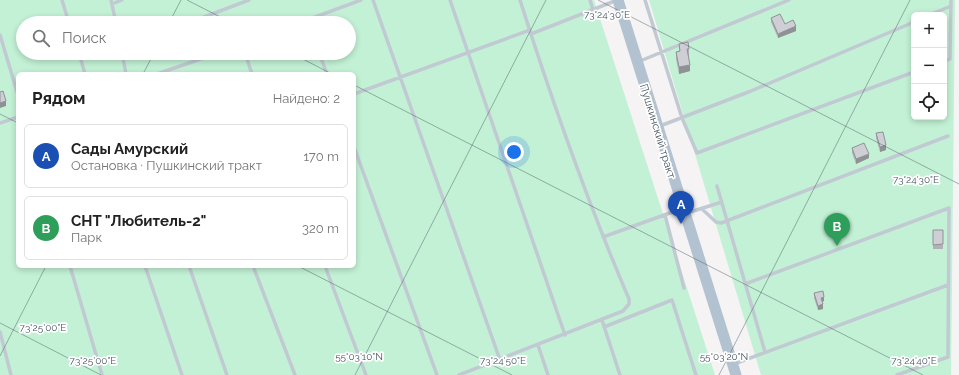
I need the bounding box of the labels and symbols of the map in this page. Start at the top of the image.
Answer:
text: 73°24'30"E [584,9,630,20]
street label: Пушкинский тракт [637,82,678,181]
your location [504,142,524,162]
text: 73°24'30"E [893,174,939,185]
pin: A [668,191,694,224]
pin: B [824,213,850,246]
text: 73°25'00"E [20,322,66,333]
text: 55°03'10"N [335,351,383,362]
text: 55°03'20"N [700,351,748,362]
text: 73°25'00"E [70,355,116,366]
text: 73°24'50"E [480,355,526,366]
text: 73°24'40"E [891,355,937,366]

